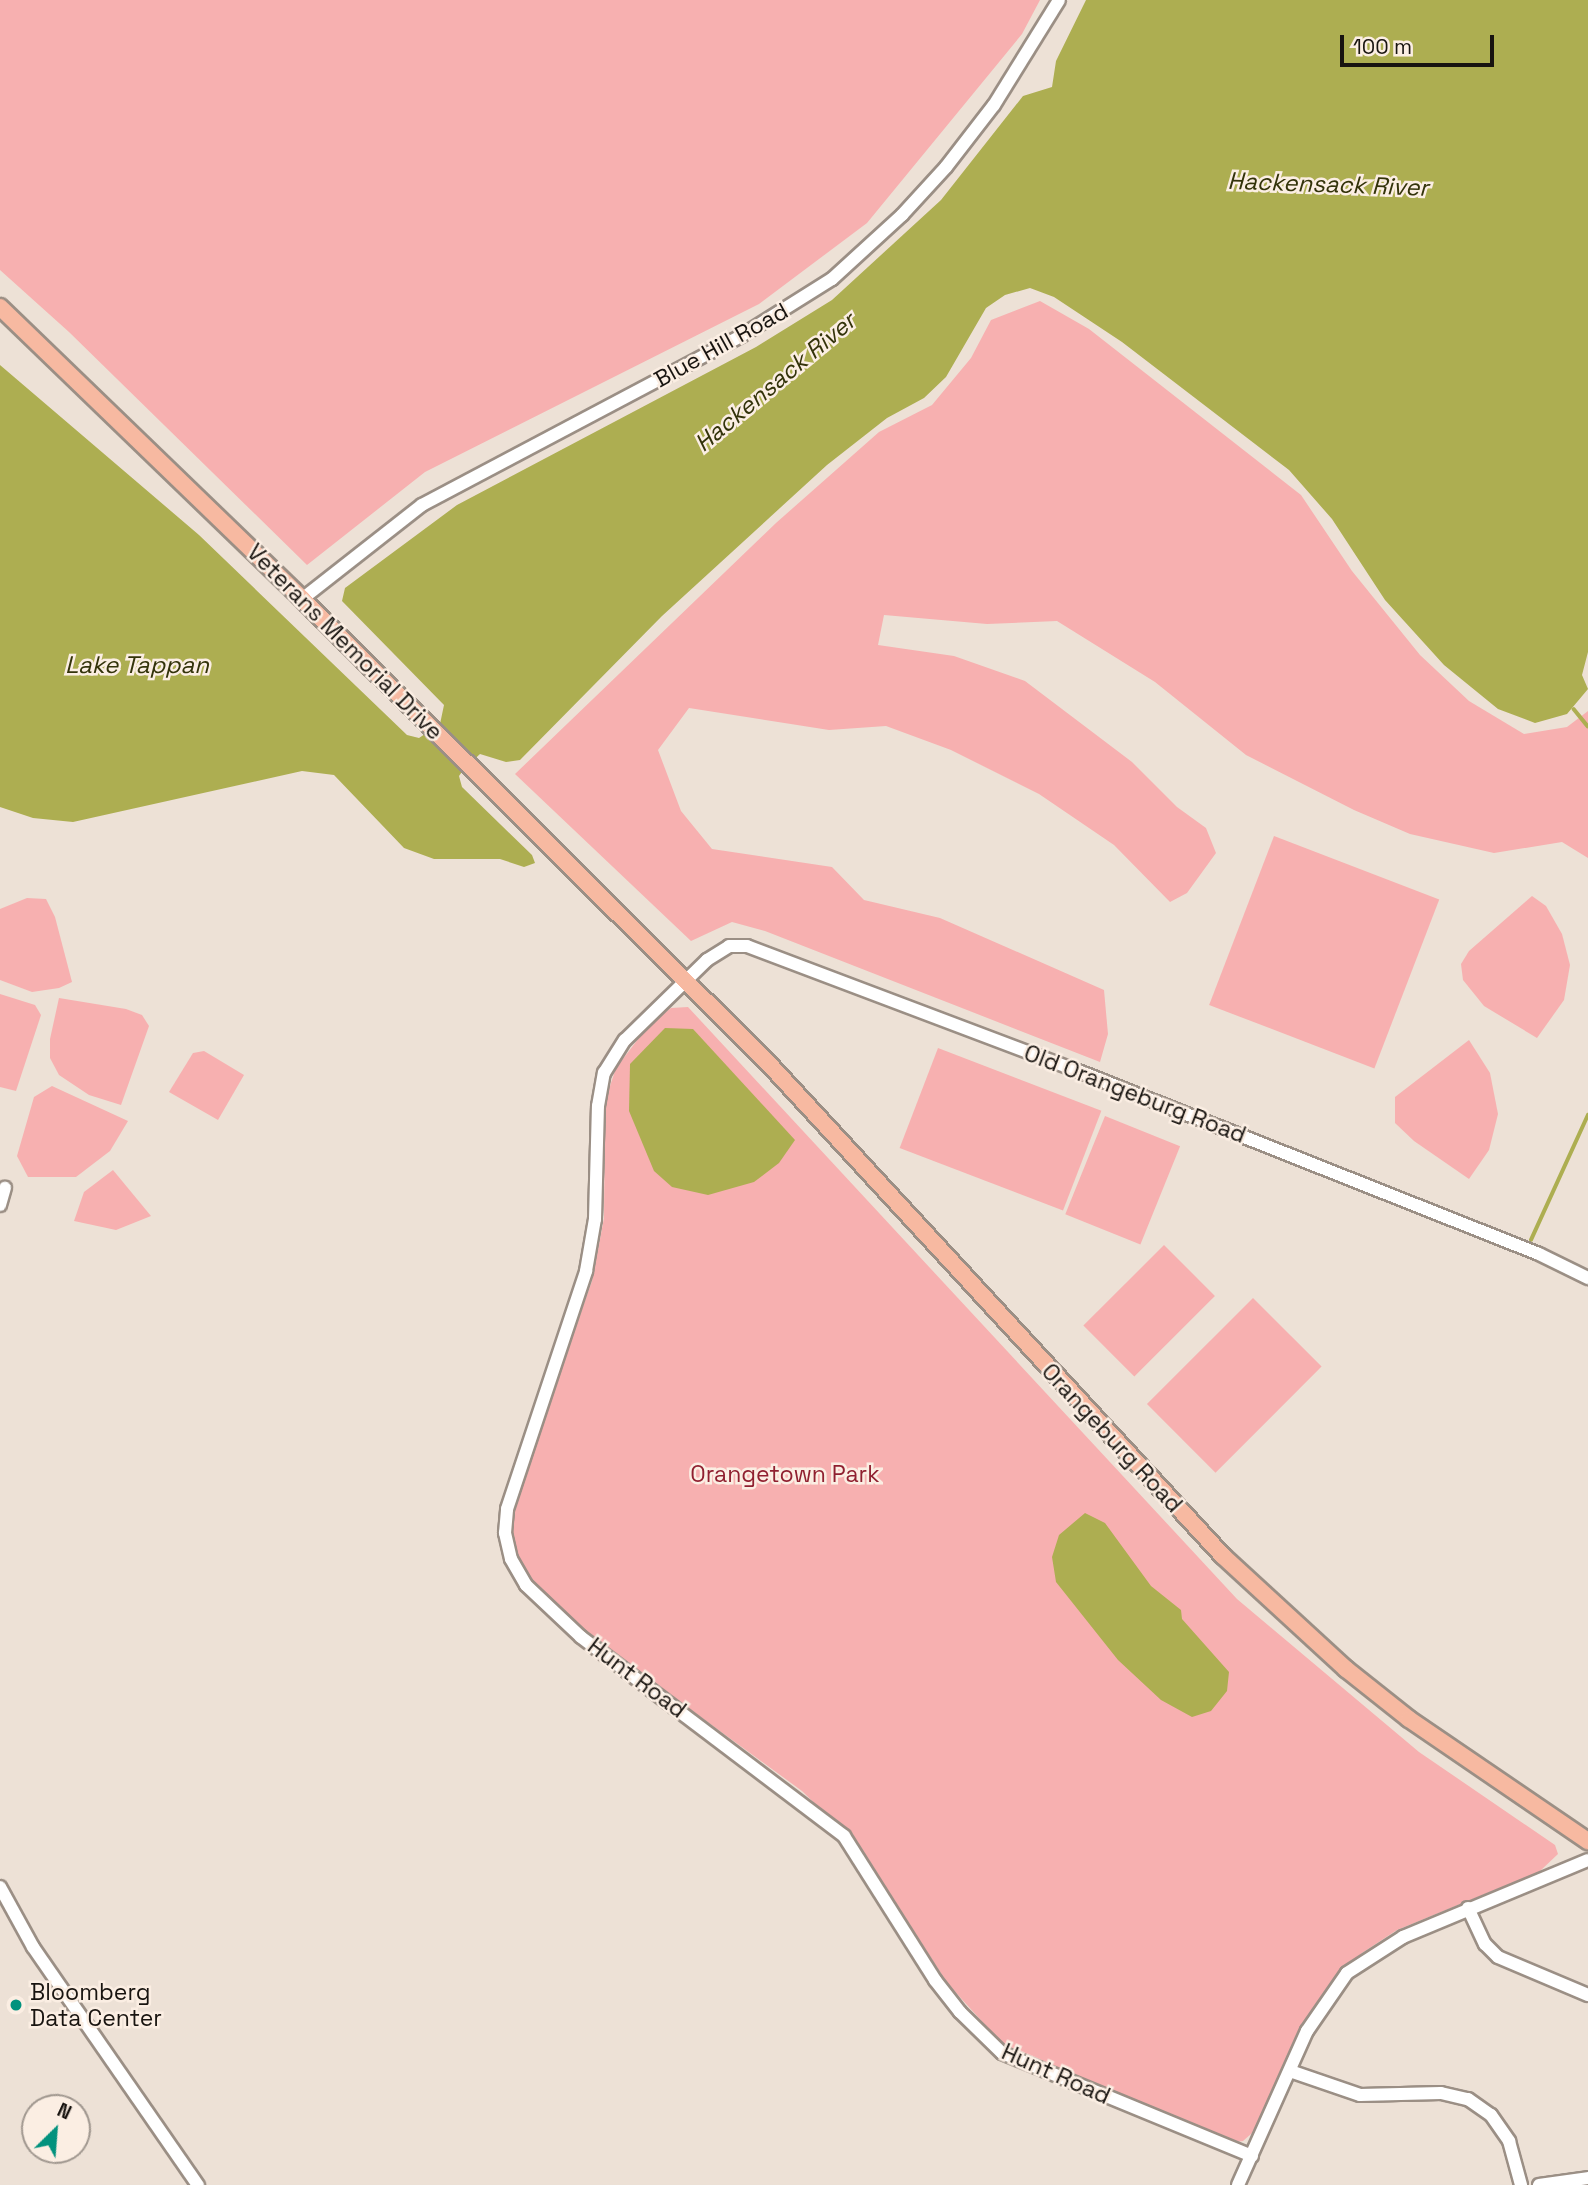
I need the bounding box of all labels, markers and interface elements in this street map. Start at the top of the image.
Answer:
scale bar [1343,21,1497,65]
text: 100 m [1353,33,1412,60]
water label: Hackensack River [1227,166,1429,202]
street label: Blue Hill Road [649,297,793,393]
water label: Hackensack River [689,306,861,458]
street label: Veterans Memorial Drive [241,538,449,746]
water label: Lake Tappan [65,651,209,679]
street label: Old Orangeburg Road [1020,1039,1250,1149]
street label: Orangeburg Road [1036,1358,1188,1518]
park label: Orangetown Park [690,1460,880,1488]
street label: Hunt Road [582,1632,692,1724]
place label: Bloomberg Data Center [30,1978,162,2032]
marker: Bloomberg Data Center [8,1997,24,2013]
street label: Hunt Road [997,2038,1115,2110]
north arrow [21,2094,91,2164]
text: N [53,2097,75,2125]

